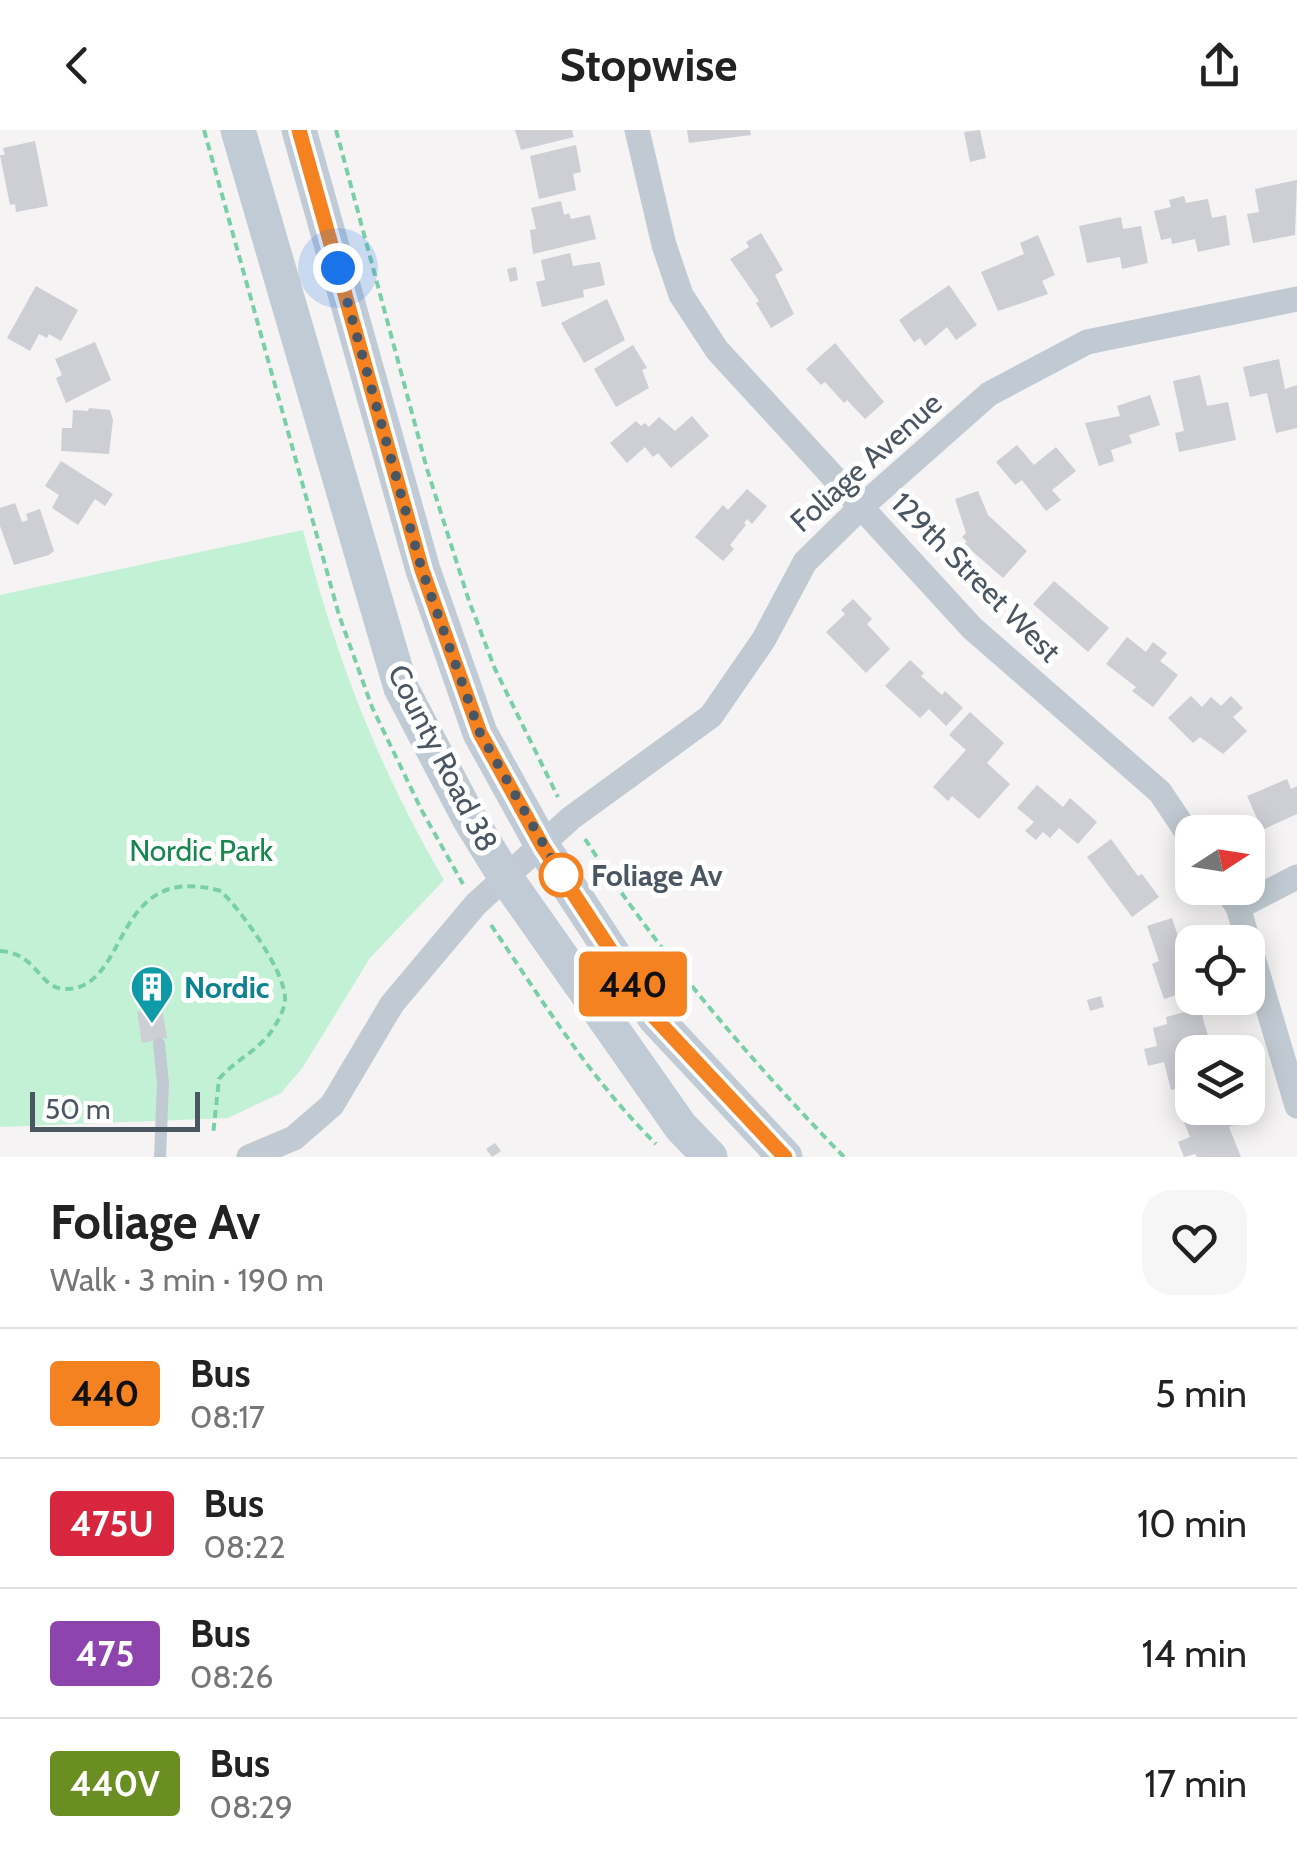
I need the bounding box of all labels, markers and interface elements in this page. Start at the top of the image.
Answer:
icon: back [50,38,105,93]
text: Stopwise [560,38,737,92]
icon: share [1192,38,1247,93]
your location [313,243,363,293]
street label: Foliage Avenue [783,384,949,540]
street label: 129th Street West [884,485,1068,669]
street label: County Road 38 [380,658,506,858]
north arrow [1175,815,1265,905]
map controls [1175,815,1265,1125]
park label: Nordic Park [129,832,273,869]
marker: Foliage Av [540,854,582,896]
place label: Foliage Av [591,857,723,894]
button: locate [1175,925,1265,1015]
line badge: 440 [576,952,690,1016]
text: 440 [599,963,667,1006]
building icon: Nordic [129,964,175,1025]
place label: Nordic [184,969,270,1006]
button: layers [1175,1035,1265,1125]
scale bar [30,1087,200,1131]
text: 50 m [45,1092,111,1126]
button: heart [1142,1190,1247,1295]
text: Foliage Av [50,1193,260,1251]
text: Walk · 3 min · 190 m [50,1260,324,1299]
text: Bus [190,1350,251,1397]
text: 5 min [1155,1370,1247,1417]
text: 440 [71,1372,139,1415]
text: 08:17 [190,1397,265,1436]
text: Bus [204,1480,264,1527]
text: 10 min [1137,1500,1247,1547]
text: 475U [70,1502,154,1545]
text: 08:22 [204,1527,285,1566]
text: Bus [190,1610,251,1657]
text: 14 min [1141,1630,1247,1677]
text: 475 [76,1632,134,1675]
text: 08:26 [190,1657,273,1696]
text: Bus [210,1740,270,1787]
text: 17 min [1144,1760,1247,1807]
text: 440V [70,1762,160,1805]
text: 08:29 [210,1787,293,1826]

